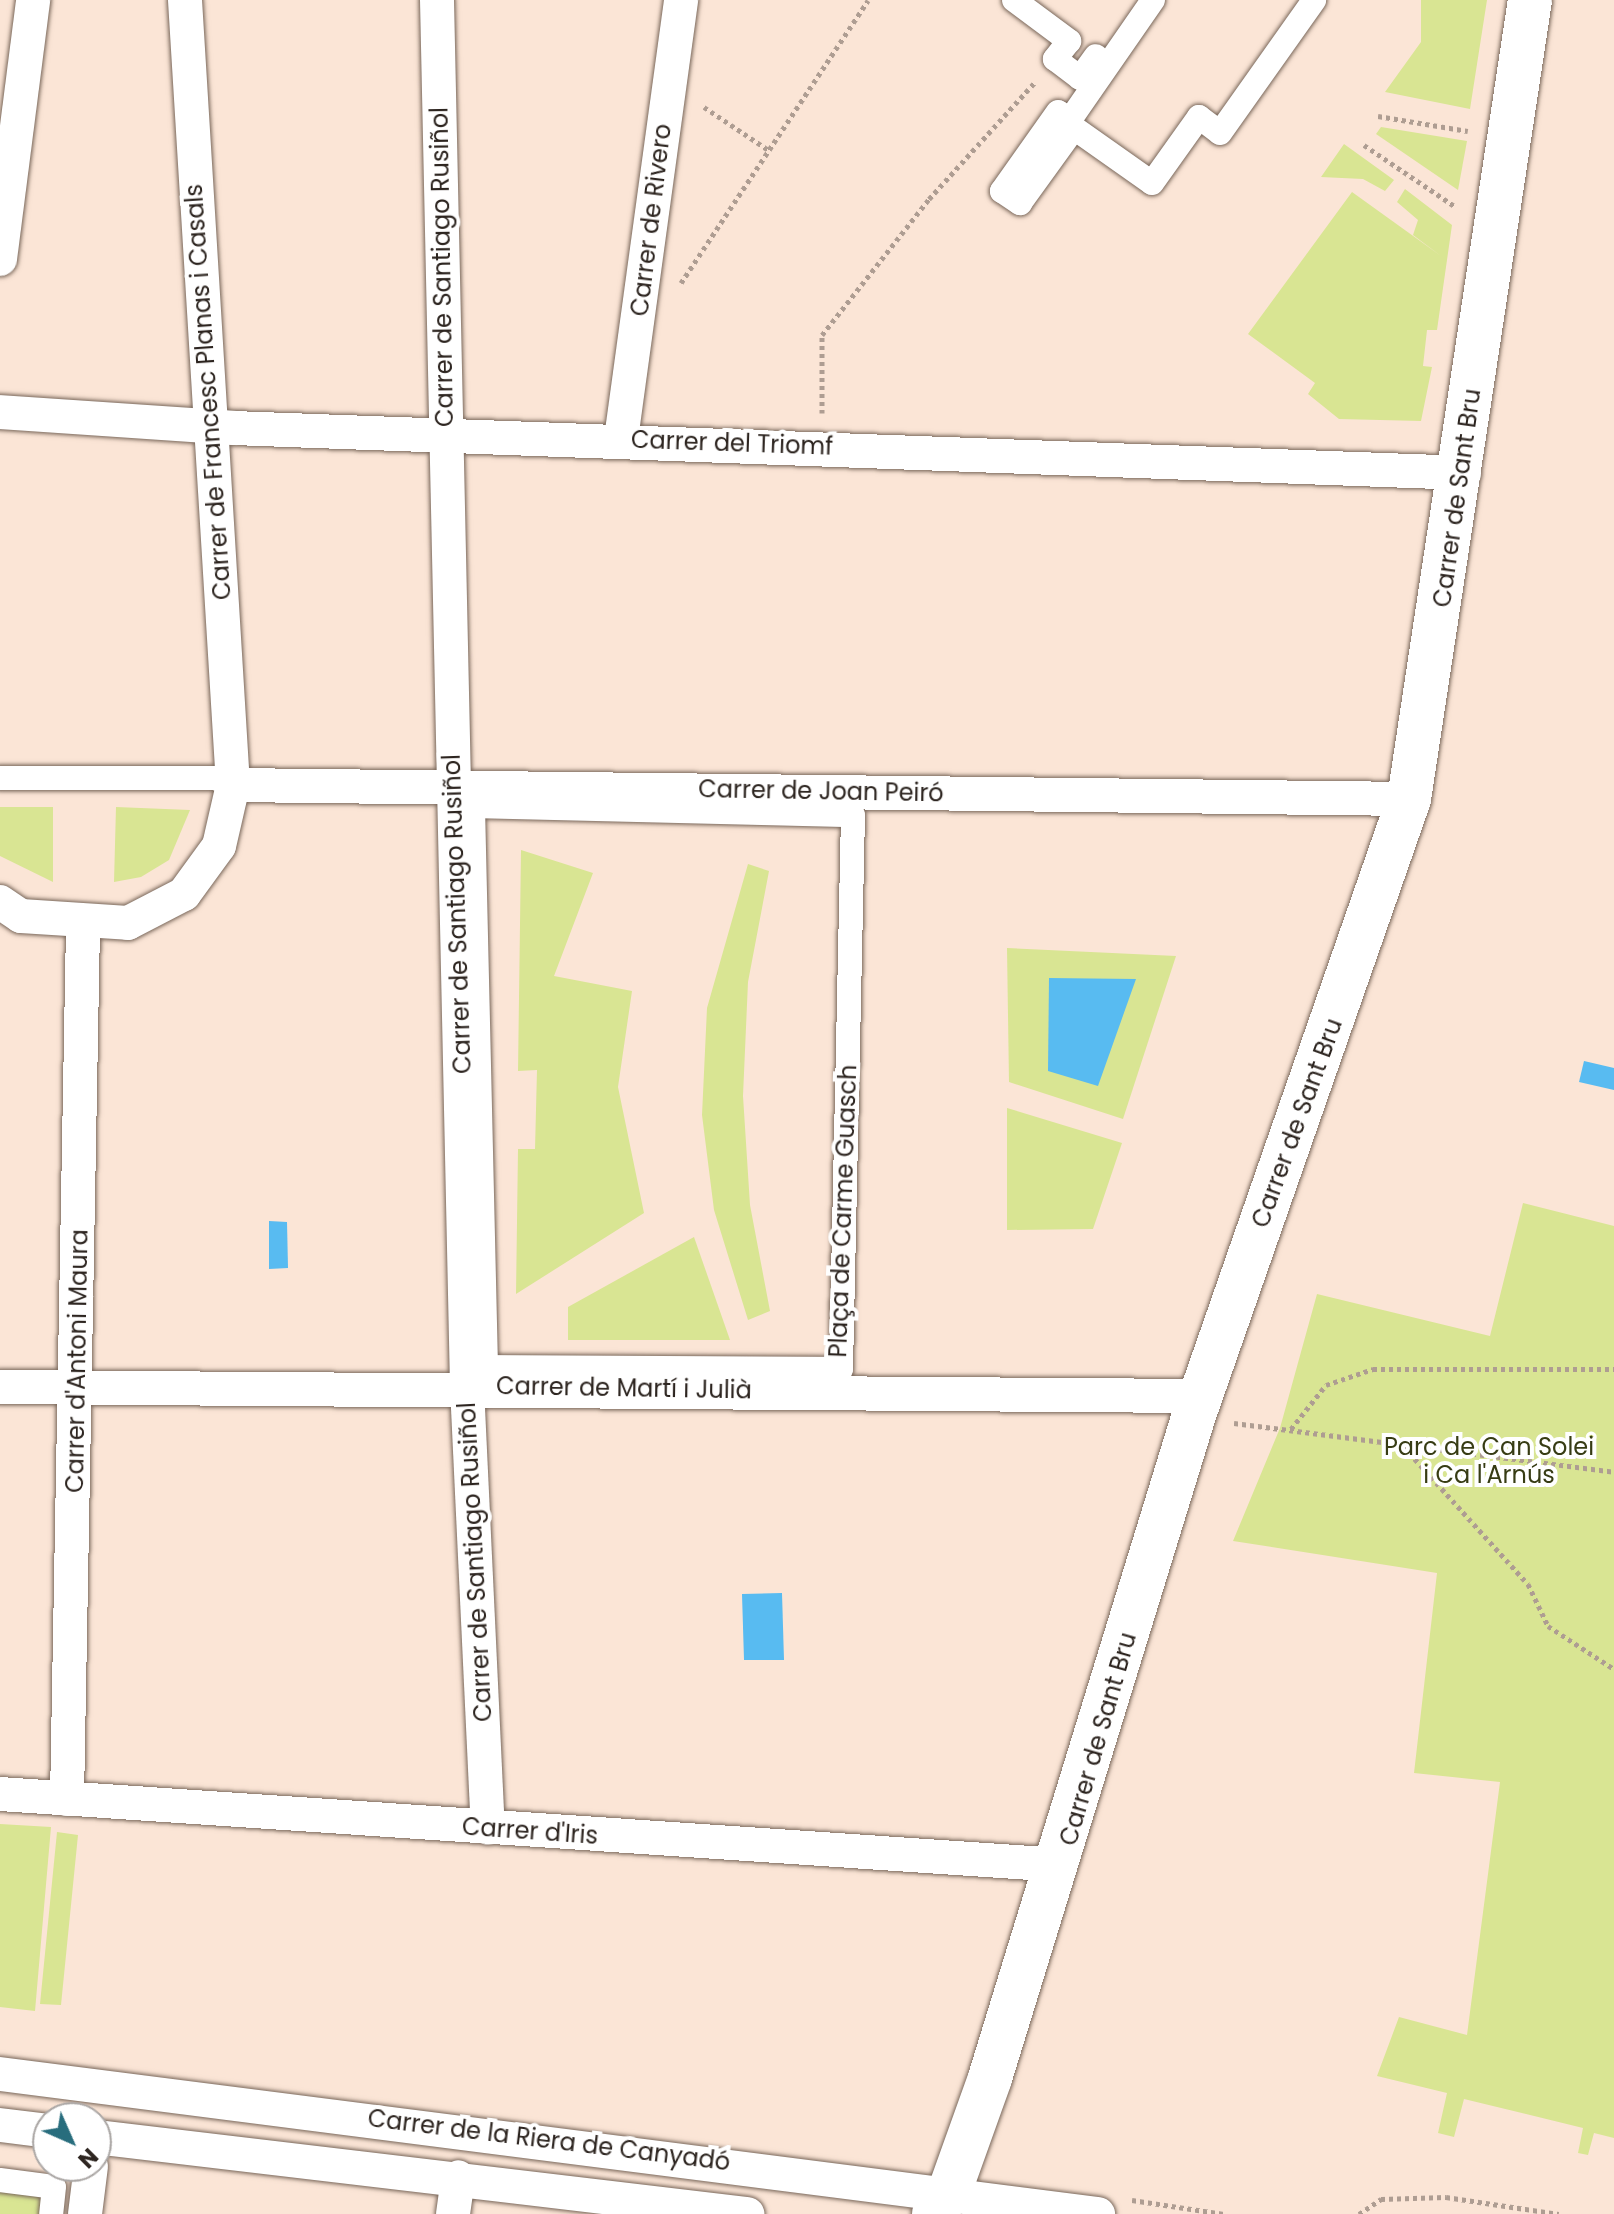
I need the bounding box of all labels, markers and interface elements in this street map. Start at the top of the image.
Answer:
street label: Carrer de Santiago Rusiñol [425,107,459,427]
street label: Carrer de Rivero [625,122,677,318]
street label: Carrer de Francesc Planas i Casals [179,183,237,601]
street label: Carrer de Sant Bru [1427,387,1487,609]
street label: Carrer del Triomf [630,425,834,461]
street label: Carrer de Santiago Rusiñol [437,754,477,1074]
street label: Carrer de Joan Peiró [698,774,944,808]
street label: Carrer de Sant Bru [1246,1015,1348,1231]
street label: Plaça de Carme Guasch [823,1064,863,1358]
street label: Carrer d'Antoni Maura [60,1229,94,1493]
street label: Carrer de Martí i Julià [496,1371,752,1405]
street label: Carrer de Santiago Rusiñol [452,1401,498,1723]
park label: Parc de Can Solei i Ca l'Arnús [1384,1433,1594,1489]
street label: Carrer de Sant Bru [1054,1629,1142,1849]
street label: Carrer d'Iris [461,1812,599,1850]
north arrow [32,2102,112,2182]
street label: Carrer de la Riera de Canyadó [366,2103,732,2177]
text: N [71,2141,105,2175]

